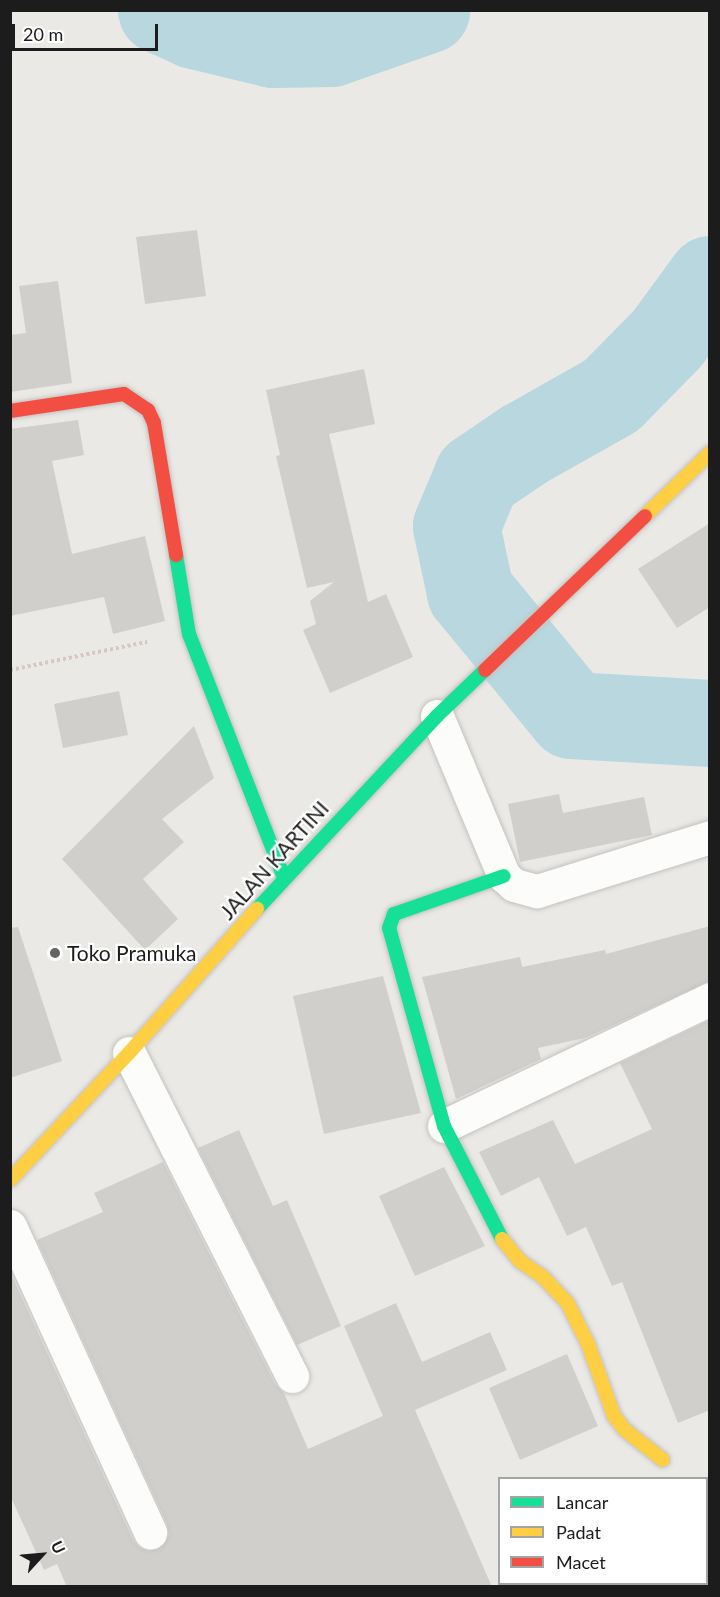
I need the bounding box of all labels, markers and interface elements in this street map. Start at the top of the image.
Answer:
scale bar [15,12,160,50]
text: 20 m [23,23,63,45]
street label: JALAN KARTINI [214,796,334,924]
place label: Toko Pramuka [67,940,197,966]
marker: Toko Pramuka [48,946,62,960]
legend [498,1477,708,1585]
text: Lancar [556,1491,608,1513]
text: Padat [556,1521,601,1543]
north arrow [12,1525,72,1585]
text: U [47,1537,70,1556]
text: Macet [556,1551,606,1573]

